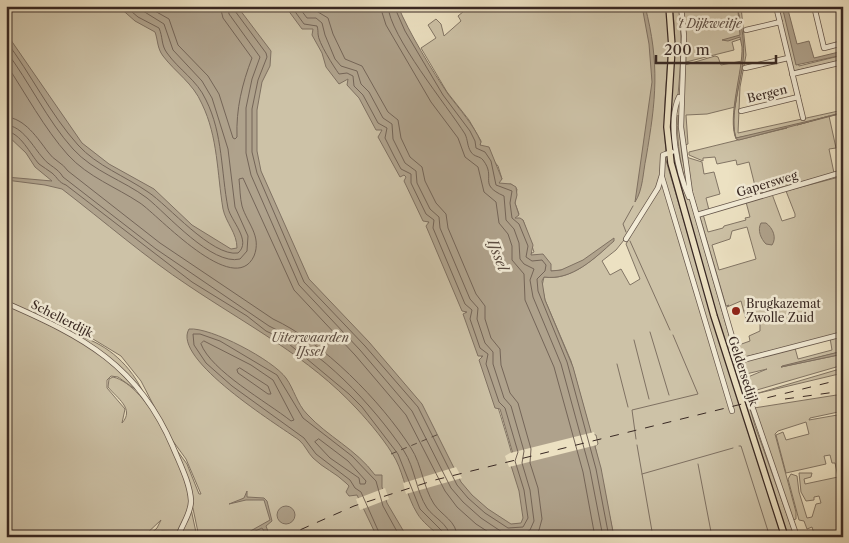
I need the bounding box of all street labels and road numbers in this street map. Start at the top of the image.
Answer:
street label: Bergen [745,81,789,106]
street label: Gapersweg [735,167,800,200]
street label: Schellerdijk [29,296,97,341]
street label: Geldersedijk [725,334,762,409]

